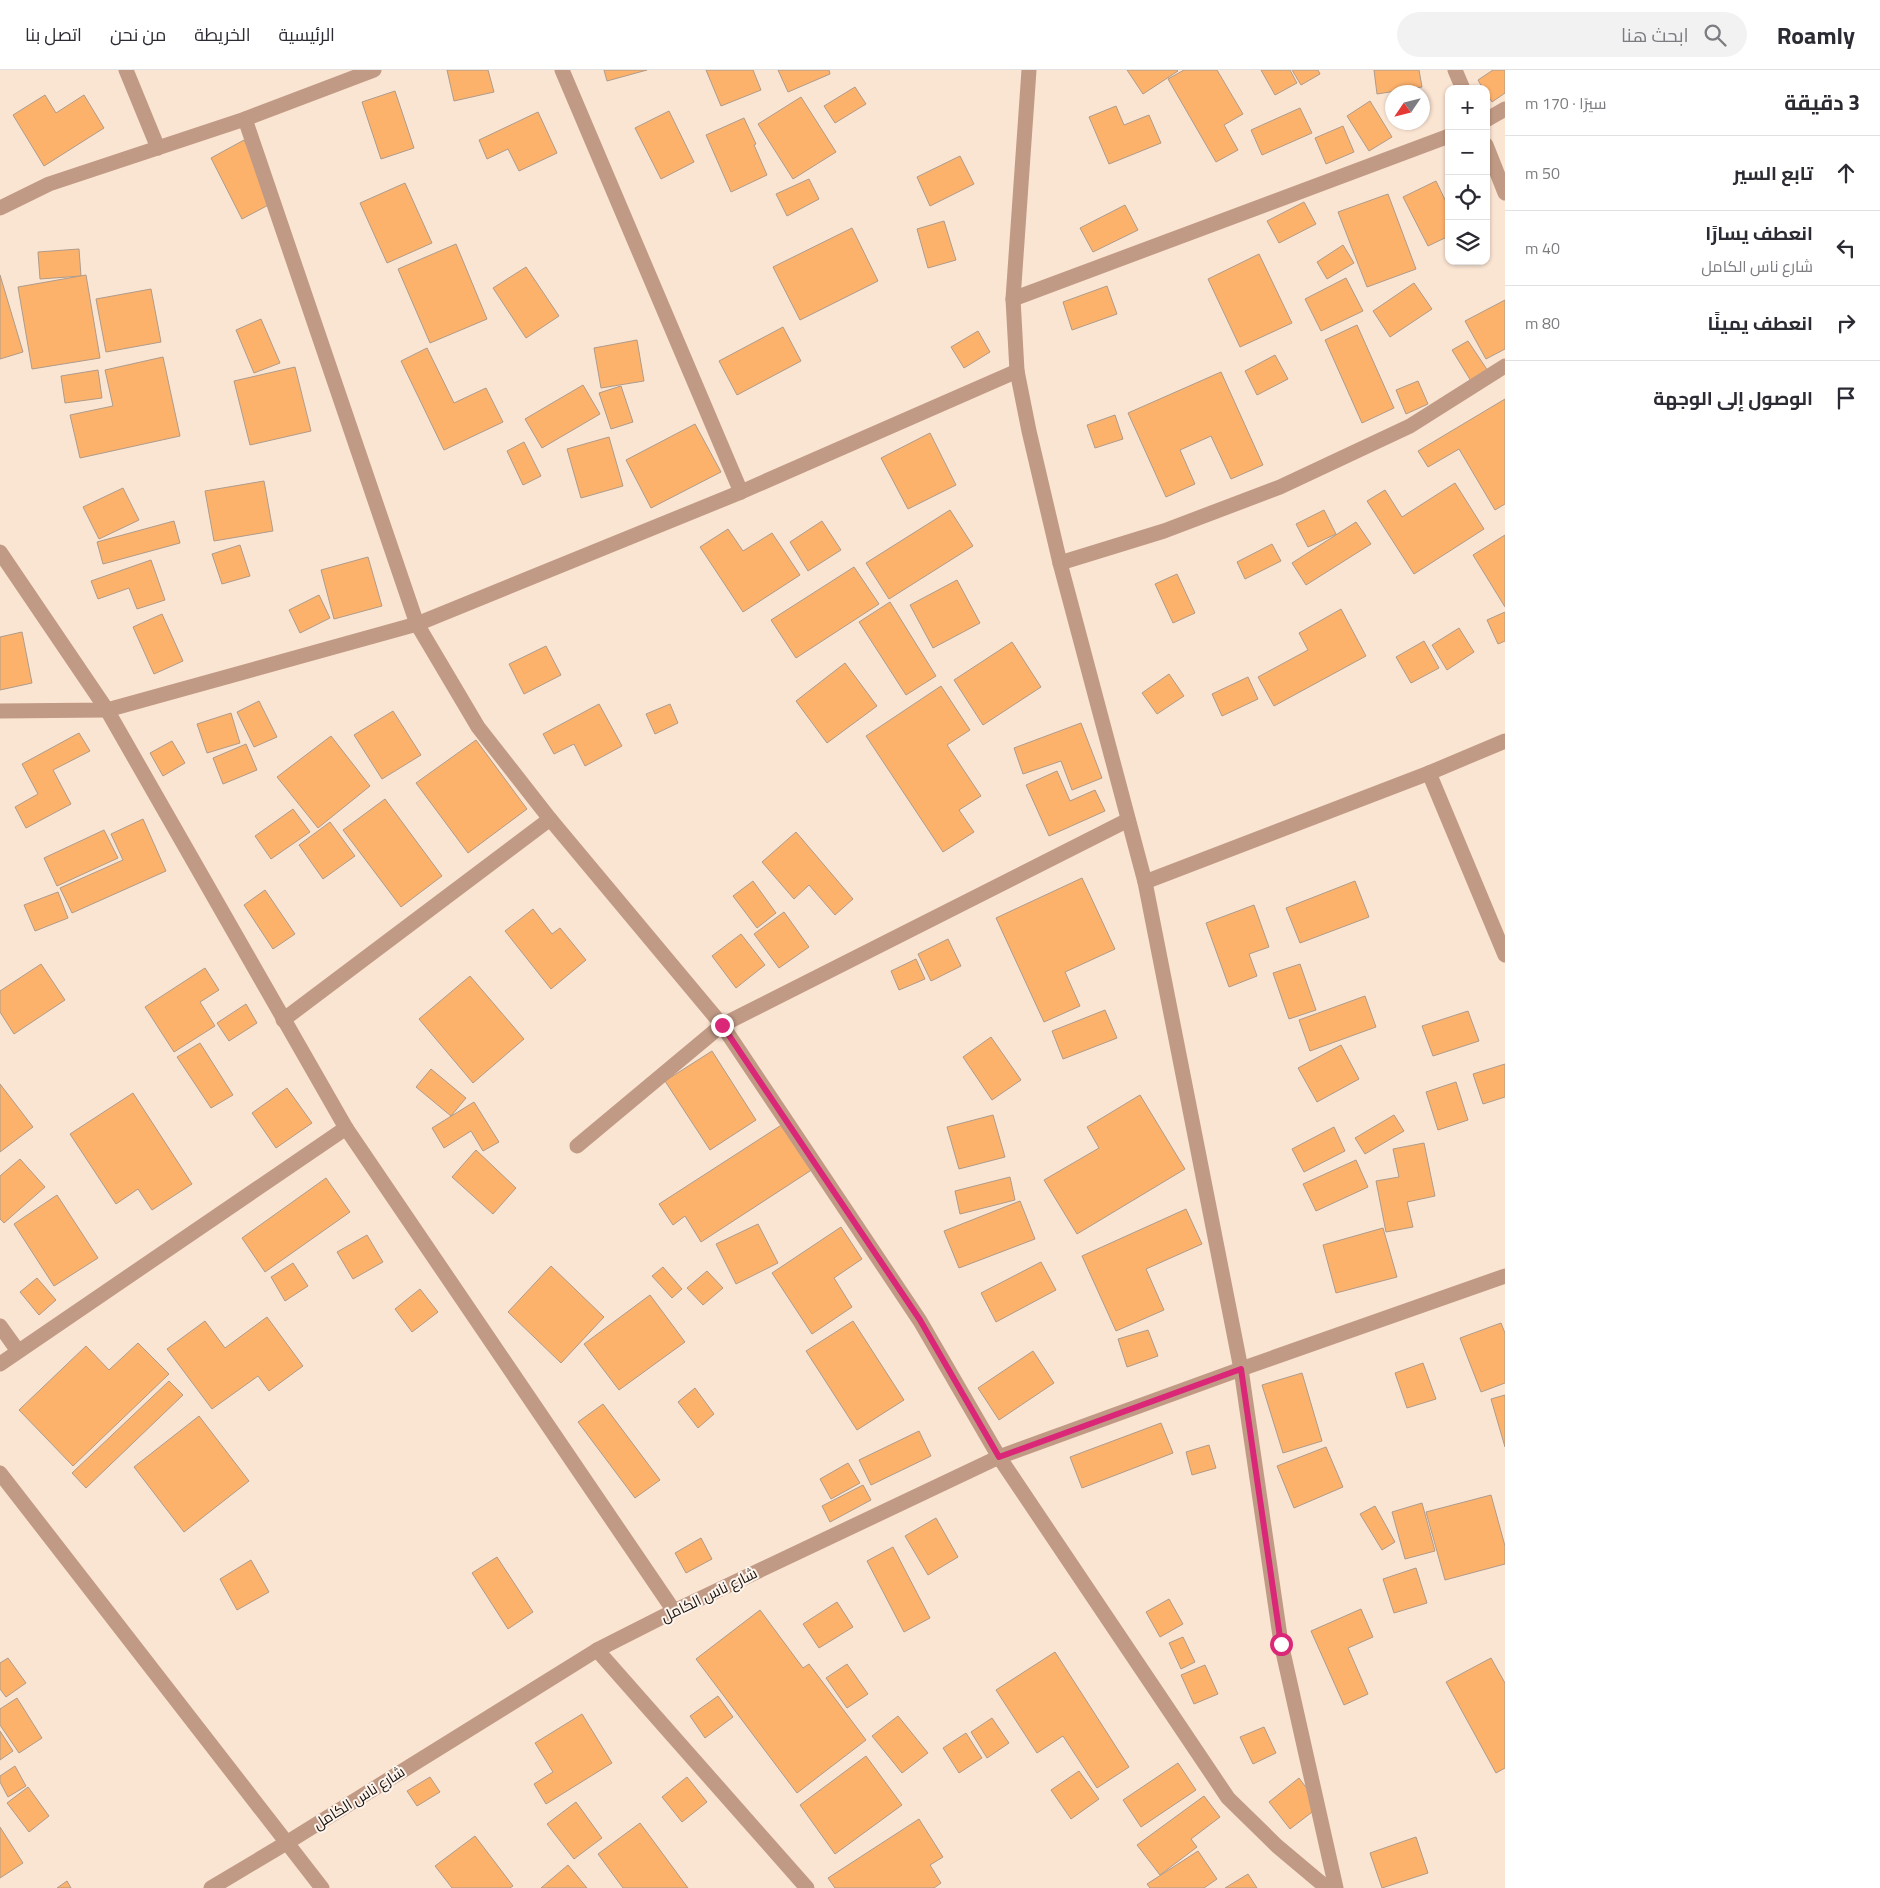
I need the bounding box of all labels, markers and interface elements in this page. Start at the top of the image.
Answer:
search box [1397,12,1747,57]
text: Roamly [1777,17,1855,53]
text: ابحث هنا [1621,20,1689,49]
text: اتصل بنا [25,21,82,48]
text: من نحن [110,21,166,48]
text: الخريطة [194,21,250,48]
text: الرئيسية [278,21,335,48]
icon: search [1701,21,1729,49]
north arrow [1385,85,1430,130]
map controls [1445,85,1490,265]
button: + [1445,85,1490,130]
text: 3 دقيقة [1784,86,1860,118]
text: سيرًا · 170 m [1525,91,1606,115]
button: − [1445,130,1490,175]
text: تابع السير [1733,158,1813,187]
icon: ahead [1832,159,1860,187]
text: 50 m [1525,161,1560,185]
button: locate [1445,175,1490,220]
text: انعطف يسارًا [1705,218,1813,247]
button: layers [1445,220,1490,265]
icon: left [1832,234,1860,262]
text: 40 m [1525,236,1560,260]
text: شارع ناس الكامل [1701,254,1813,278]
text: انعطف يمينًا [1708,308,1813,337]
icon: right [1832,309,1860,337]
text: 80 m [1525,311,1560,335]
text: الوصول إلى الوجهة [1653,383,1813,412]
icon: arrive [1832,384,1860,412]
route end [711,1014,734,1037]
street label: شارع ناس الكامل [657,1561,761,1628]
route start [1270,1633,1293,1656]
street label: شارع ناس الكامل [308,1760,409,1835]

